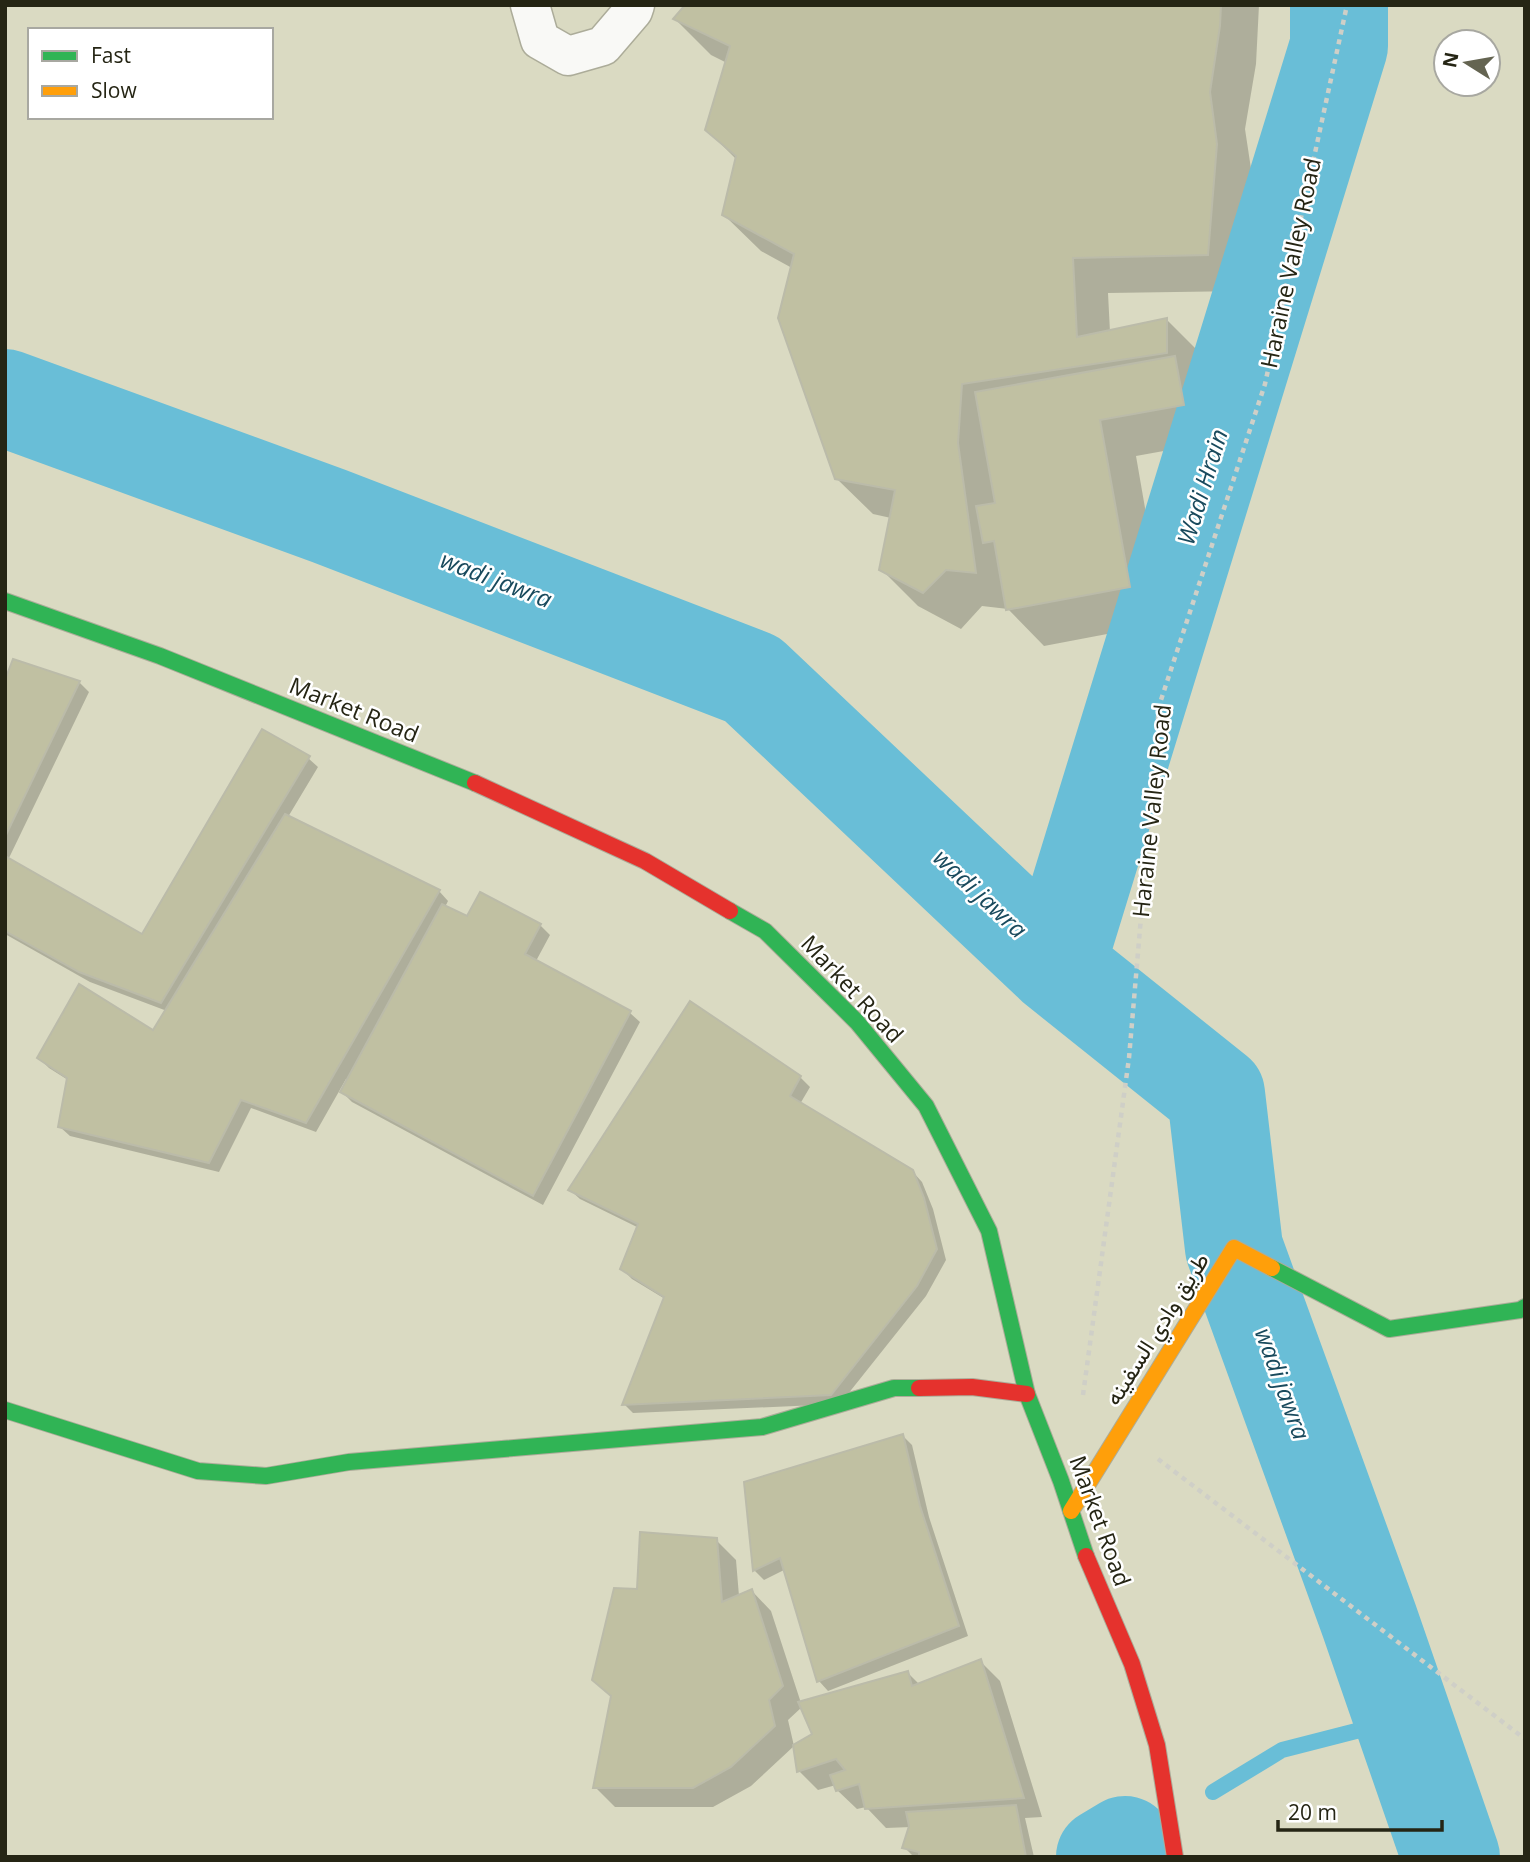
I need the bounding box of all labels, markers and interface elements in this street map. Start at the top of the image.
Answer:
legend [28,28,273,119]
north arrow [1432,28,1502,98]
text: Fast [91,41,131,69]
text: N [1436,50,1465,70]
text: Slow [91,76,137,104]
street label: Haraine Valley Road [1252,155,1328,371]
water label: Wadi Hrain [1168,425,1235,549]
water label: wadi jawra [436,542,557,615]
street label: Market Road [285,669,424,750]
street label: Haraine Valley Road [1124,703,1178,919]
water label: wadi jawra [927,841,1035,945]
street label: Market Road [794,927,911,1049]
street label: طريق وادي السفينه [1096,1246,1219,1413]
water label: wadi jawra [1248,1323,1319,1444]
street label: Market Road [1062,1451,1139,1590]
scale bar [1278,1788,1442,1832]
text: 20 m [1288,1798,1337,1826]

